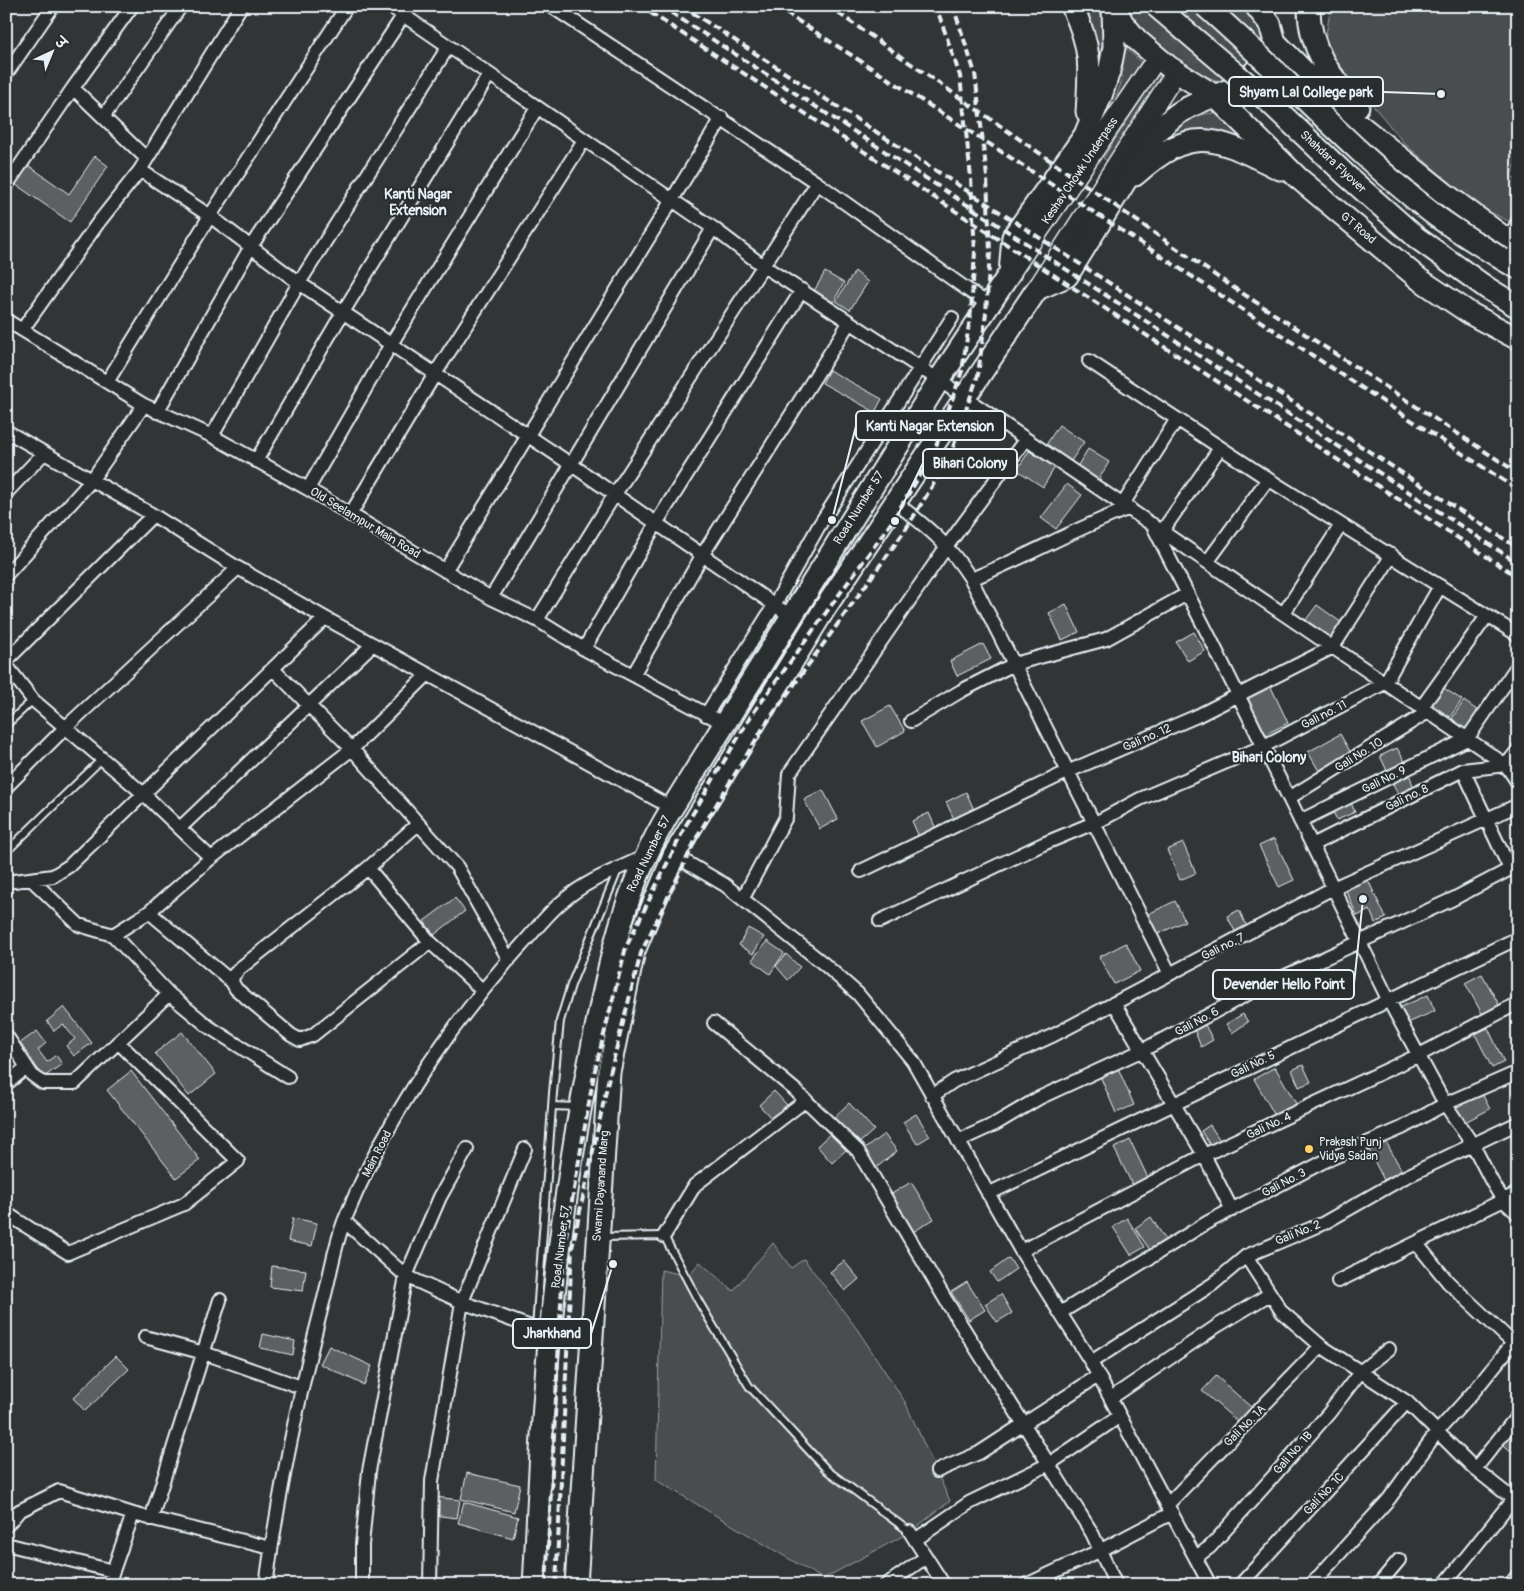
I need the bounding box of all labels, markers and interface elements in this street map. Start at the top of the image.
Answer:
north arrow [28,28,78,78]
text: उ [50,32,71,54]
callout: Shyam Lal College park [1229,77,1383,106]
text: Shyam Lal College park [1239,84,1373,101]
street label: Keshav Chowk Underpass [1039,114,1122,227]
street label: Shahdara Flyover [1297,128,1370,197]
district label: Kanti Nagar Extension [384,186,453,219]
street label: GT Road [1337,209,1379,247]
callout: Kanti Nagar Extension [856,411,1005,440]
text: Kanti Nagar Extension [866,418,994,435]
callout: Bihari Colony [923,449,1017,478]
text: Bihari Colony [933,455,1007,472]
street label: Road Number 57 [831,468,888,547]
street label: Old Seelampur Main Road [307,484,423,562]
street label: Gali no. 11 [1299,697,1349,733]
street label: Gali no. 12 [1121,721,1174,755]
street label: Gali No. 10 [1332,734,1386,776]
district label: Bihari Colony [1232,749,1306,766]
street label: Gali No. 9 [1360,763,1408,797]
street label: Gali no. 8 [1383,781,1431,815]
street label: Road Number 57 [624,813,674,895]
street label: Gali no. 7 [1199,930,1248,964]
callout: Devender Hello Point [1213,970,1354,999]
text: Devender Hello Point [1223,976,1345,993]
street label: Gali No. 6 [1172,1004,1222,1040]
street label: Gali No. 5 [1228,1048,1278,1082]
street label: Gali No. 4 [1244,1109,1294,1143]
street label: Main Road [359,1128,395,1180]
street label: Swami Dayanand Marg [590,1130,612,1242]
place label: Prakash Punj Vidya Sadan [1319,1135,1382,1164]
marker: Prakash Punj Vidya Sadan [1303,1143,1315,1155]
street label: Gali No. 3 [1259,1165,1309,1201]
street label: Road Number 57 [548,1204,574,1289]
street label: Gali No. 2 [1273,1217,1323,1249]
callout: Jharkhand [513,1319,591,1348]
text: Jharkhand [523,1325,581,1342]
street label: Gali No. 1A [1221,1402,1269,1450]
street label: Gali No. 1B [1270,1428,1316,1478]
street label: Gali No. 1C [1300,1469,1348,1519]

